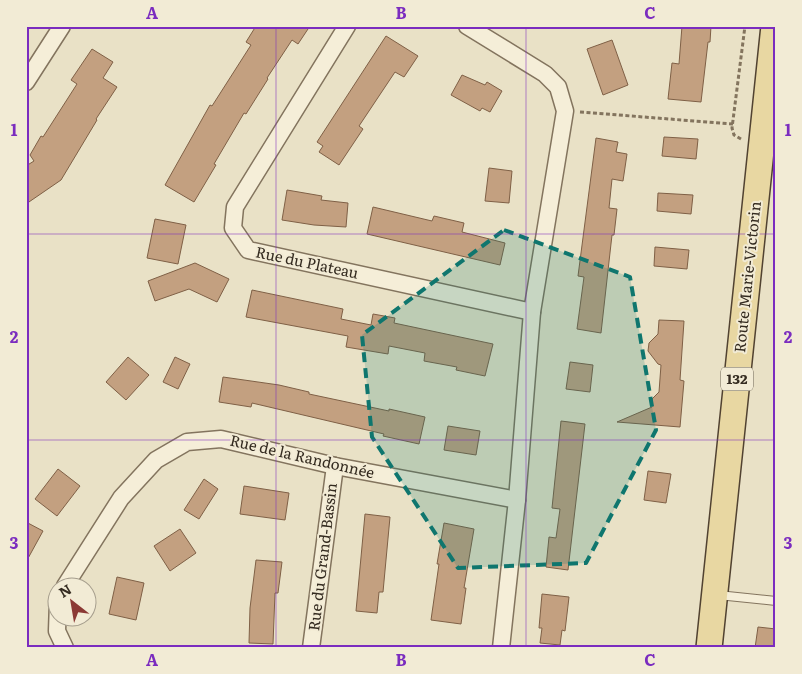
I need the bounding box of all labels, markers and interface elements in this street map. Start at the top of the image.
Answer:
text: A [146,0,158,24]
text: B [395,0,407,24]
text: C [644,0,656,24]
text: 1 [11,117,18,141]
text: 1 [785,117,792,141]
street label: Route Marie-Victorin [727,200,766,354]
street label: Rue du Plateau [254,239,361,284]
text: 2 [10,324,19,348]
text: 2 [784,324,793,348]
road number: 132 [721,368,753,390]
street label: Rue de la Randonnée [228,428,377,483]
street label: Rue du Grand-Bassin [301,481,342,632]
text: 3 [10,530,19,554]
text: 3 [784,530,793,554]
north arrow [48,576,98,626]
text: N [55,578,75,602]
text: A [146,647,158,671]
text: B [395,647,407,671]
text: C [644,647,656,671]

